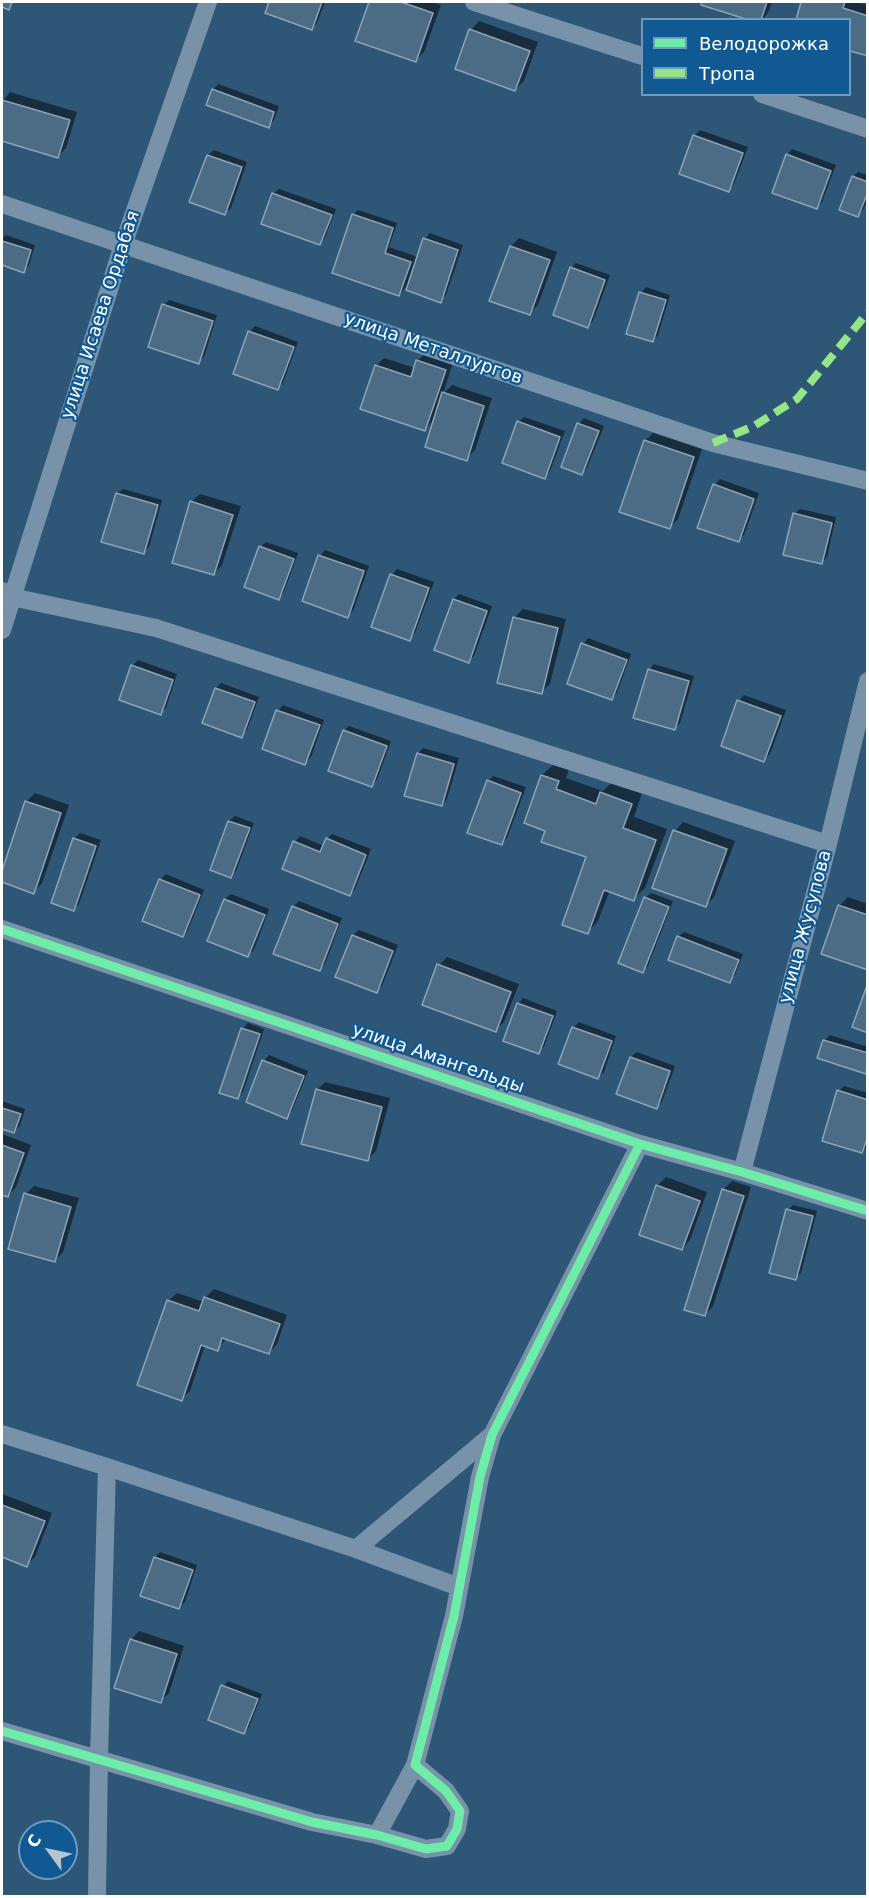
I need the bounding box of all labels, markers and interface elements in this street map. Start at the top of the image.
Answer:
legend [641,18,851,96]
text: Велодорожка [699,33,829,54]
text: Тропа [699,63,755,84]
street label: улица Исаева Ордабая [57,208,145,422]
street label: улица Металлургов [341,308,525,390]
street label: улица Жусупова [775,848,837,1006]
street label: улица Амангельды [349,1019,527,1099]
north arrow [18,1820,78,1880]
text: С [23,1831,45,1851]

